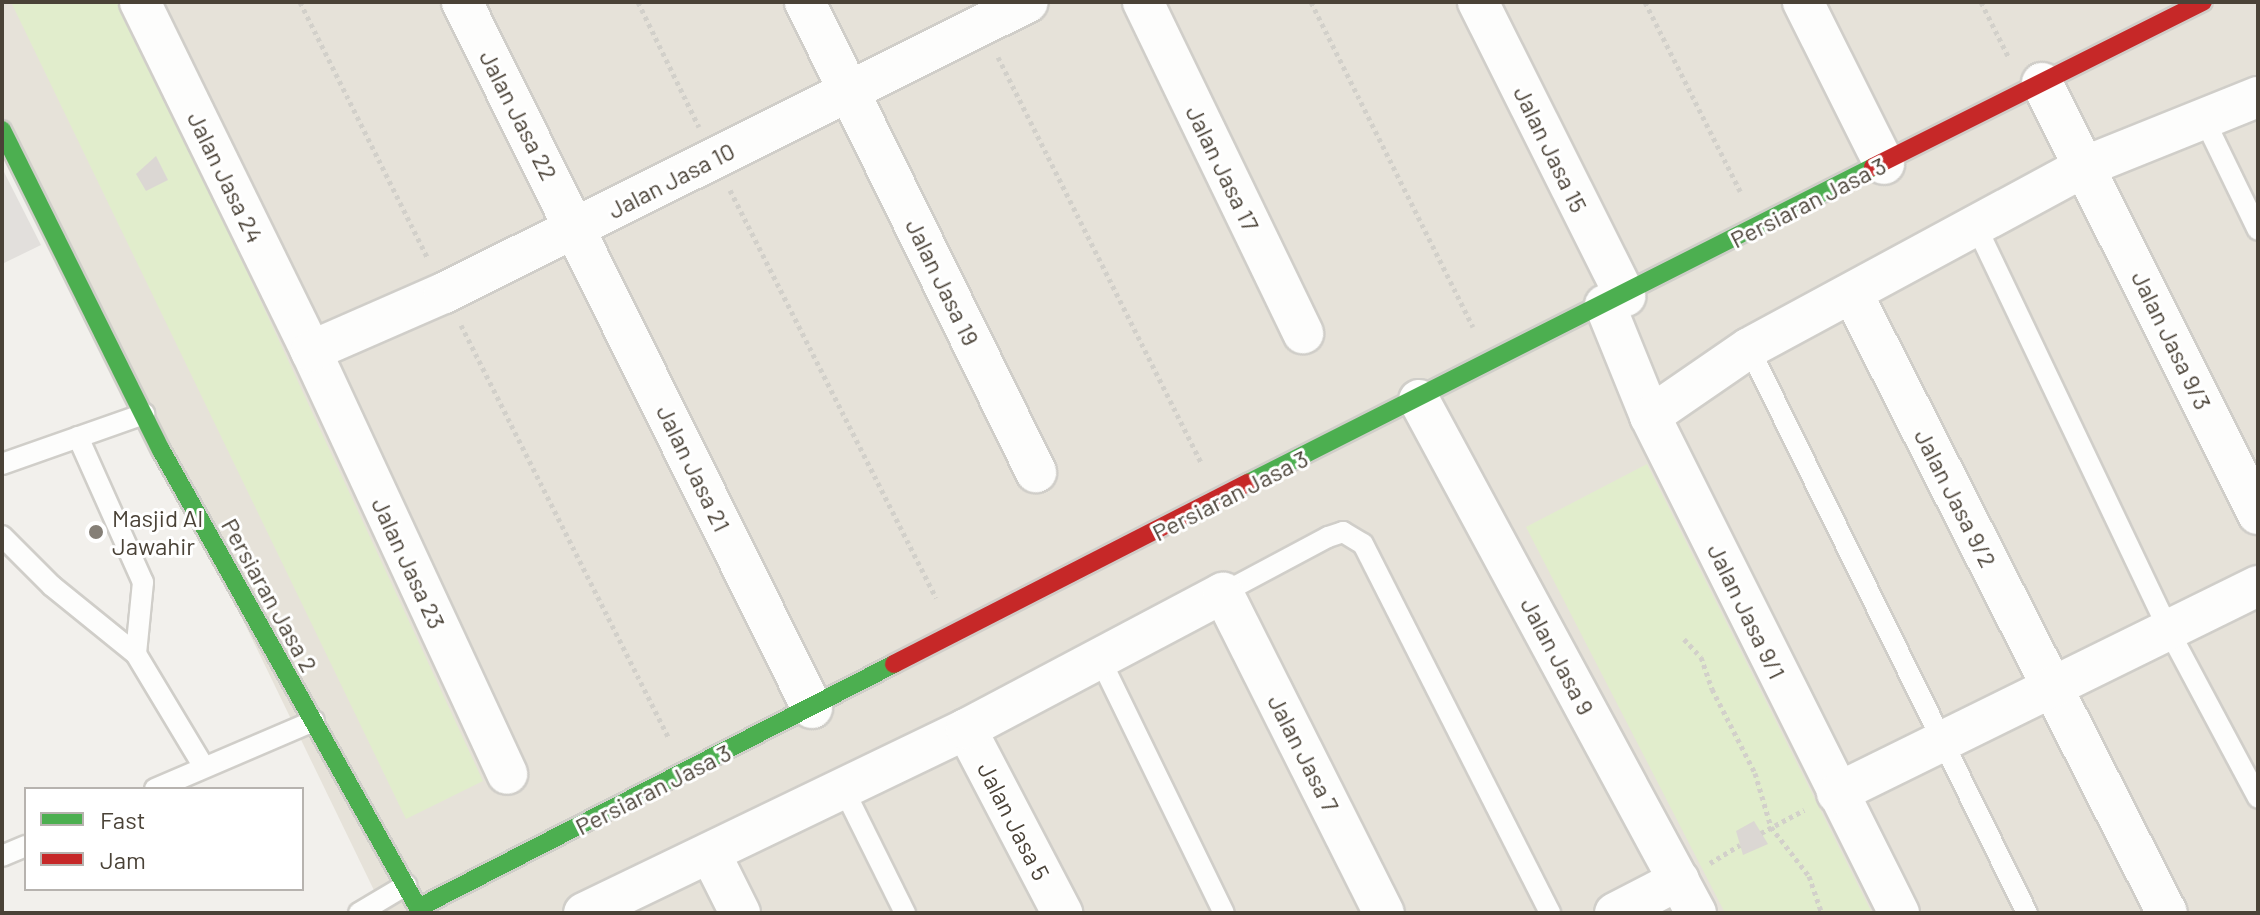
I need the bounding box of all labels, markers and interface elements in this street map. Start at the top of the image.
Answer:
street label: Jalan Jasa 22 [474,45,564,185]
street label: Jalan Jasa 15 [1508,81,1594,217]
street label: Jalan Jasa 17 [1180,101,1266,235]
street label: Jalan Jasa 24 [182,107,270,247]
street label: Jalan Jasa 10 [603,136,739,224]
street label: Persiaran Jasa 3 [1725,150,1891,254]
street label: Jalan Jasa 19 [900,214,986,350]
street label: Jalan Jasa 9/3 [2126,266,2218,414]
street label: Jalan Jasa 21 [651,400,737,536]
street label: Jalan Jasa 9/2 [1909,424,2003,572]
street label: Persiaran Jasa 3 [1147,443,1313,547]
street label: Jalan Jasa 23 [366,493,452,633]
place label: Masjid Al Jawahir [112,504,203,560]
street label: Persiaran Jasa 2 [216,513,324,677]
marker: Masjid Al Jawahir [87,523,105,541]
street label: Jalan Jasa 9/1 [1702,539,1792,683]
street label: Jalan Jasa 9 [1515,592,1601,720]
street label: Jalan Jasa 7 [1262,690,1346,816]
street label: Persiaran Jasa 3 [570,737,736,841]
street label: Jalan Jasa 5 [972,757,1056,885]
legend [24,787,304,891]
text: Fast [100,805,145,834]
text: Jam [100,845,146,874]

